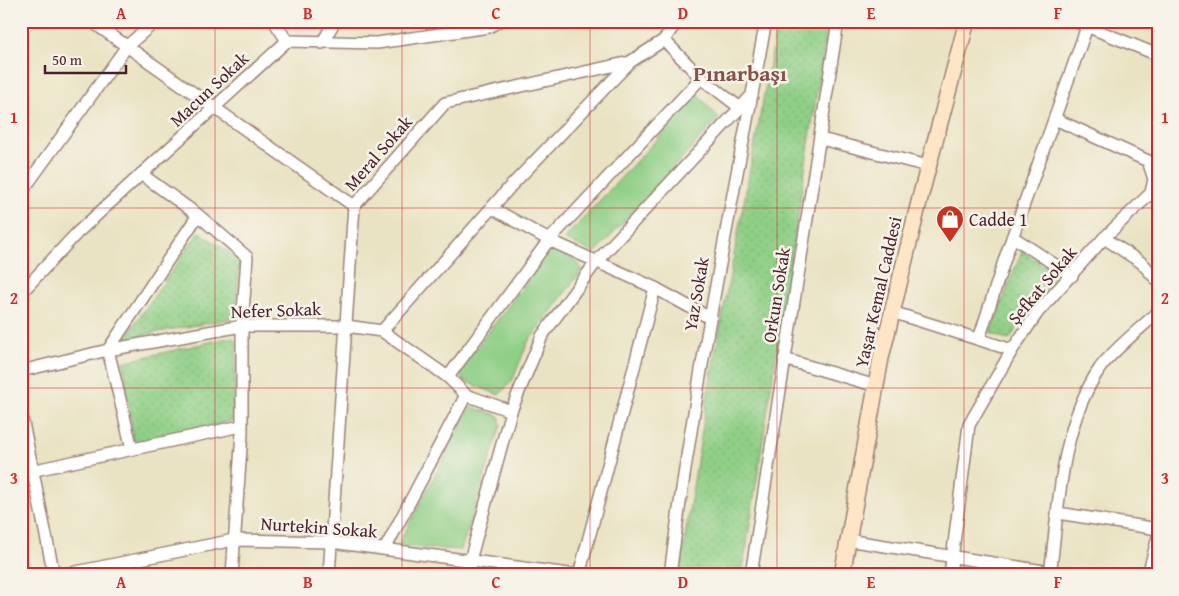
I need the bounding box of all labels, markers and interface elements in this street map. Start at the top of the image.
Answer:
text: A [116,1,127,25]
text: B [303,1,313,25]
text: C [491,1,501,25]
text: D [678,1,688,25]
text: E [867,1,876,25]
text: F [1054,1,1062,25]
scale bar [45,42,126,74]
street label: Macun Sokak [163,45,255,133]
text: 50 m [52,49,83,70]
district label: Pınarbaşı [693,57,787,89]
text: 1 [10,105,18,129]
text: 1 [1161,105,1169,129]
street label: Meral Sokak [337,109,419,197]
shop icon: Cadde 1 [935,204,965,243]
place label: Cadde 1 [969,206,1028,233]
street label: Yaşar Kemal Caddesi [847,214,909,370]
street label: Şefkat Sokak [1001,239,1084,330]
street label: Orkun Sokak [755,245,797,345]
street label: Yaz Sokak [676,254,716,333]
text: 2 [10,286,18,310]
text: 2 [1161,286,1169,310]
street label: Nefer Sokak [230,295,323,325]
text: 3 [10,466,18,490]
text: 3 [1161,466,1169,490]
street label: Nurtekin Sokak [260,509,379,545]
text: A [116,570,127,594]
text: B [303,570,313,594]
text: C [491,570,501,594]
text: D [678,570,688,594]
text: E [867,570,876,594]
text: F [1054,570,1062,594]

